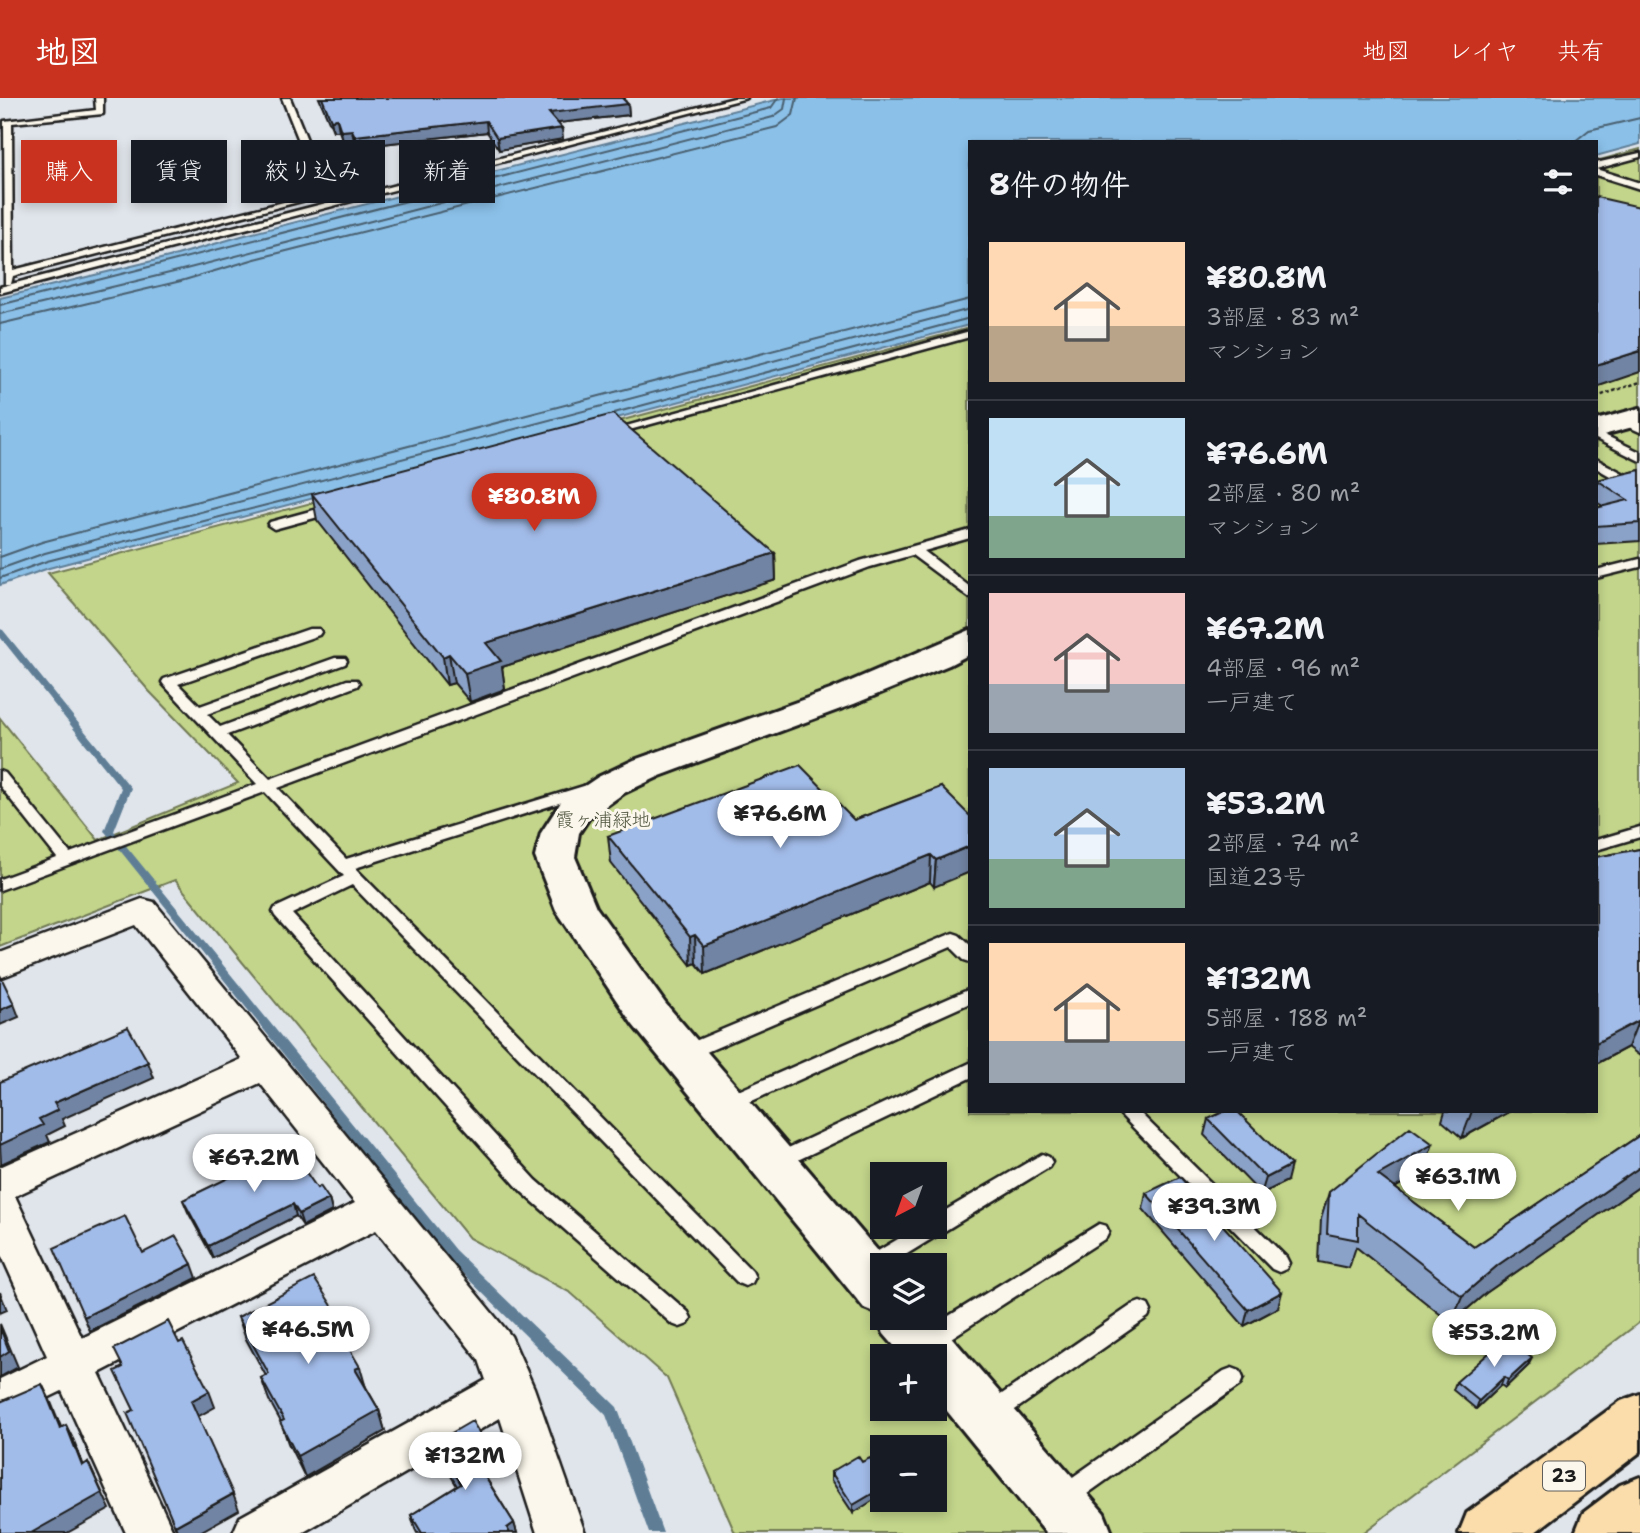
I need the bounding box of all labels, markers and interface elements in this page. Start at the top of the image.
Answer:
text: 地図 [35,29,101,74]
text: 地図 [1362,35,1410,67]
text: レイヤ [1448,35,1519,67]
text: 共有 [1557,35,1605,67]
chip: 購入 [21,140,117,203]
chip: 賃貸 [131,140,227,203]
chip: 絞り込み [241,140,385,203]
chip: 新着 [399,140,495,203]
icon: filters [1539,163,1577,201]
text: 8件の物件 [989,164,1130,205]
text: ¥80.8M [1206,257,1327,298]
icon: home [1045,270,1129,354]
text: 3部屋 · 83 m² [1206,302,1359,332]
text: マンション [1206,336,1320,366]
text: ¥76.6M [1206,433,1328,474]
icon: home [1045,446,1129,530]
pin: ¥80.8M [477,474,591,533]
text: 2部屋 · 80 m² [1206,478,1360,508]
text: ¥80.8M [488,481,580,511]
text: マンション [1206,512,1320,542]
text: ¥67.2M [1206,608,1325,649]
icon: home [1045,621,1129,705]
text: 4部屋 · 96 m² [1206,653,1360,683]
text: 一戸建て [1206,687,1298,717]
text: ¥53.2M [1206,783,1325,824]
pin: ¥76.6M [723,790,837,850]
icon: home [1045,796,1129,880]
text: ¥76.6M [733,798,827,828]
park label: 霞ヶ浦緑地 [555,807,651,832]
text: 2部屋 · 74 m² [1206,828,1360,858]
text: 国道23号 [1206,862,1306,892]
text: ¥132M [1206,958,1311,999]
icon: home [1045,971,1129,1055]
text: 5部屋 · 188 m² [1206,1003,1367,1033]
text: 一戸建て [1206,1037,1298,1067]
pin: ¥67.2M [197,1134,311,1194]
text: ¥67.2M [209,1142,299,1172]
pin: ¥63.1M [1401,1154,1515,1213]
text: ¥63.1M [1415,1161,1501,1191]
north arrow [870,1162,947,1239]
map controls [870,1162,947,1512]
pin: ¥39.3M [1157,1184,1271,1243]
text: ¥39.3M [1167,1191,1261,1221]
button: layers [870,1253,947,1330]
pin: ¥46.5M [251,1306,365,1366]
pin: ¥53.2M [1437,1310,1551,1369]
text: ¥46.5M [262,1314,354,1344]
text: ¥53.2M [1448,1317,1540,1347]
button: + [870,1344,947,1421]
pin: ¥132M [416,1432,514,1492]
button: − [870,1435,947,1512]
text: ¥132M [425,1440,505,1470]
road number: 23 [1543,1462,1585,1490]

